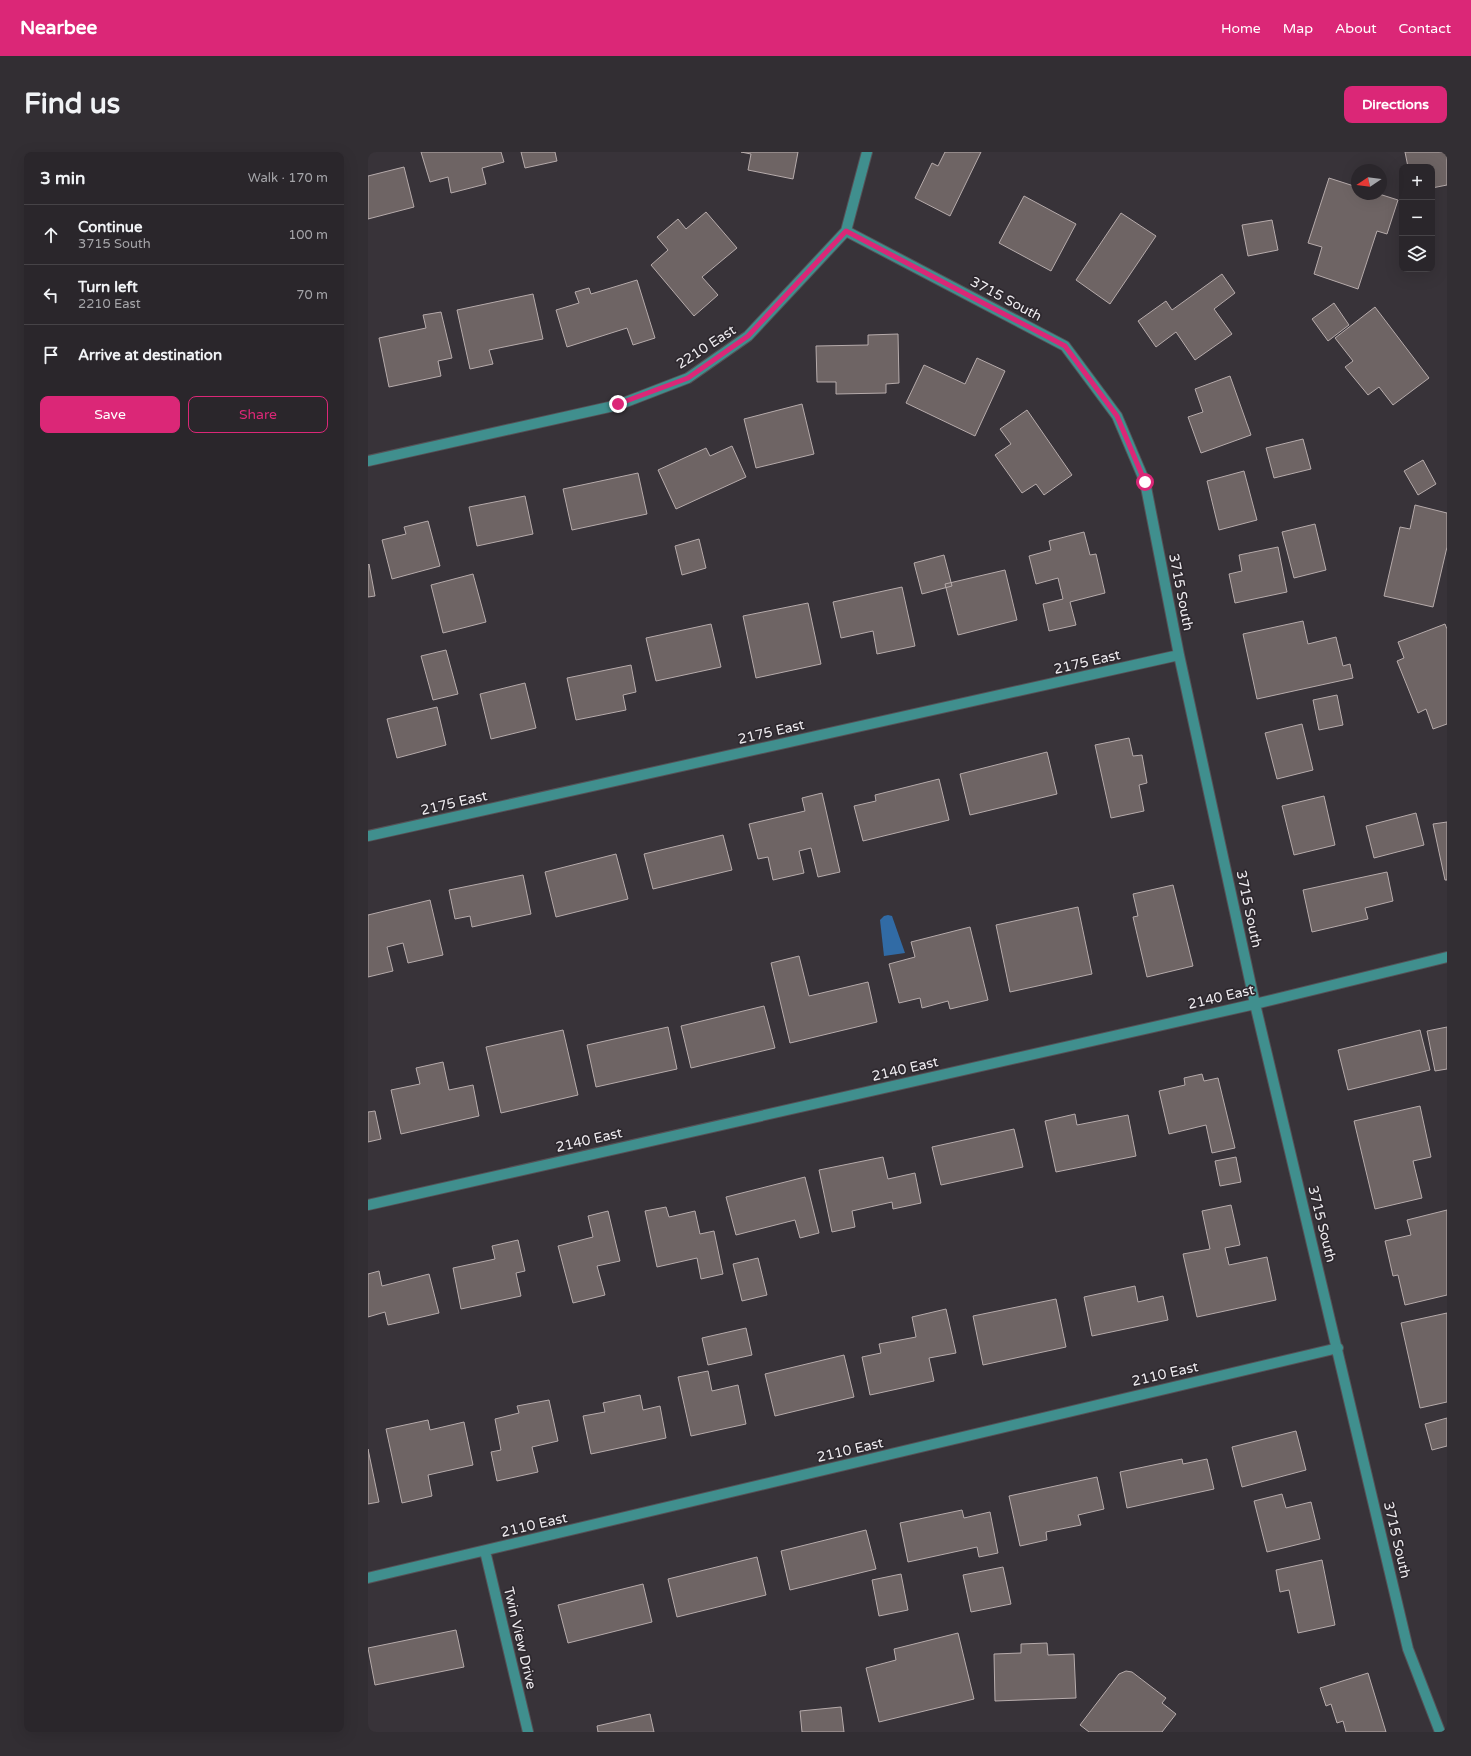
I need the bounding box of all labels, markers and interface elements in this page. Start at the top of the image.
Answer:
text: Nearbee [20,17,97,39]
text: Home [1221,20,1261,37]
text: Map [1283,20,1313,37]
text: About [1335,20,1377,37]
text: Contact [1399,20,1451,37]
button: Directions [1344,86,1447,123]
text: Find us [24,87,120,121]
north arrow [1351,164,1387,200]
map controls [1399,164,1435,272]
button: + [1399,164,1435,200]
text: 3 min [40,168,85,189]
text: Walk · 170 m [248,170,328,186]
button: − [1399,200,1435,236]
text: Continue [78,218,142,236]
icon: ahead [40,224,62,246]
text: 100 m [288,227,328,243]
text: 3715 South [78,236,151,252]
button: layers [1399,236,1435,272]
street label: 3715 South [967,273,1045,325]
text: Turn left [78,278,138,296]
icon: left [40,284,62,306]
text: 70 m [296,287,328,303]
text: 2210 East [78,296,141,312]
street label: 2210 East [673,321,739,373]
icon: arrive [40,344,62,366]
text: Arrive at destination [78,346,222,364]
route end [609,395,627,413]
button: Save [40,396,180,433]
button: Share [188,396,328,433]
route start [1136,473,1154,491]
street label: 3715 South [1165,552,1197,632]
street label: 2175 East [1052,646,1122,678]
street label: 2175 East [736,716,806,748]
street label: 2175 East [419,787,489,819]
street label: 3715 South [1233,869,1265,949]
street label: 2140 East [1186,981,1256,1013]
street label: 2140 East [870,1053,940,1085]
street label: 2140 East [554,1124,624,1156]
street label: 3715 South [1304,1184,1340,1264]
street label: 2110 East [1130,1358,1200,1390]
street label: 2110 East [815,1434,885,1466]
street label: 3715 South [1380,1500,1414,1580]
street label: 2110 East [499,1509,569,1541]
street label: Twin View Drive [500,1585,540,1691]

